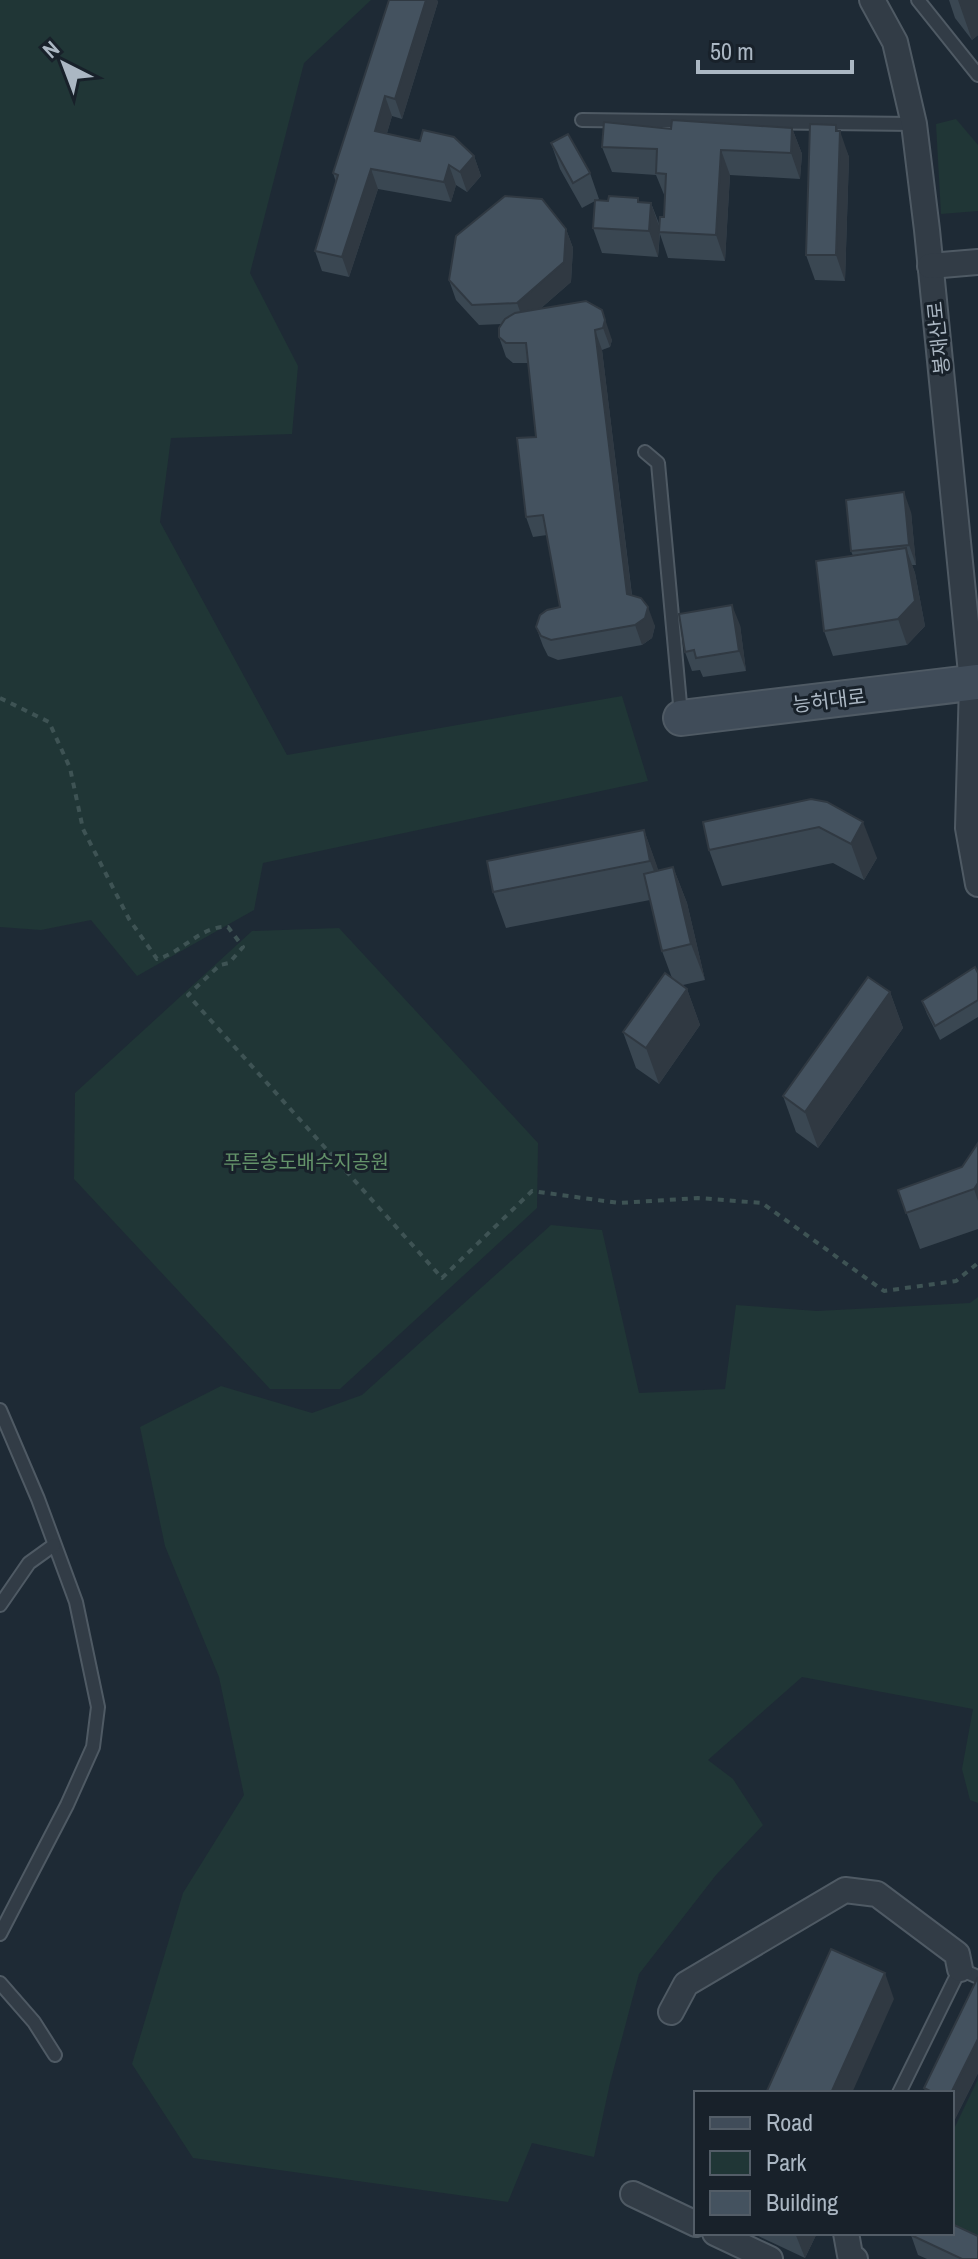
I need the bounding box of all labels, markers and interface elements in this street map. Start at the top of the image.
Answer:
north arrow [24,24,104,104]
scale bar [698,24,852,74]
text: N [36,34,65,65]
text: 50 m [710,35,754,67]
street label: 봉재산로 [921,300,955,376]
street label: 능허대로 [791,682,867,718]
park label: 푸른송도배수지공원 [223,1148,389,1175]
legend [694,2091,954,2235]
text: Road [766,2106,813,2138]
text: Park [766,2146,807,2178]
text: Building [766,2186,838,2218]

